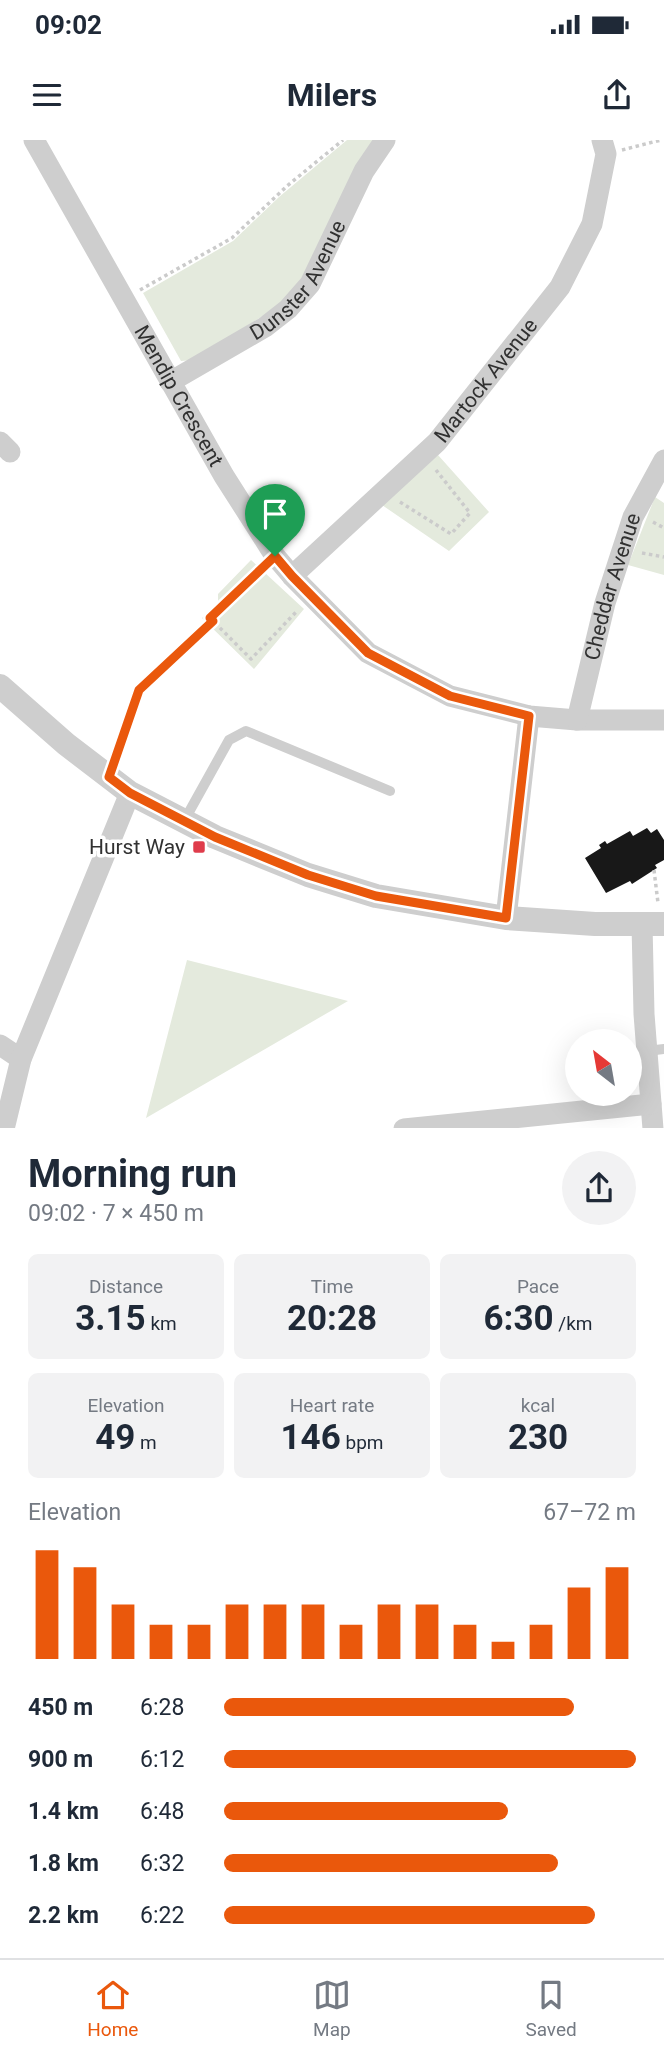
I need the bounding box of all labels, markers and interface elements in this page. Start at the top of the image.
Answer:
text: 09:02 [35,10,102,40]
icon: menu [28,76,66,114]
text: Milers [287,76,377,114]
icon: share [598,76,636,114]
street label: Dunster Avenue [246,216,351,345]
street label: Martock Avenue [429,314,542,447]
street label: Mendip Crescent [129,321,228,471]
pin [245,484,305,556]
icon: arrive [256,495,294,533]
street label: Cheddar Avenue [580,510,646,663]
place label: Hurst Way [89,835,185,859]
marker: Hurst Way [191,839,207,855]
north arrow [565,1029,642,1106]
map controls [565,1029,642,1106]
button: share [562,1151,636,1225]
text: Morning run [28,1152,237,1196]
text: 09:02 · 7 × 450 m [28,1200,204,1227]
text: Distance [89,1275,163,1298]
text: Time [311,1275,353,1298]
text: Pace [517,1275,559,1298]
text: 3.15 [75,1298,146,1339]
text: 20:28 [287,1298,377,1339]
text: 6:30 [484,1298,554,1339]
text: km [146,1312,177,1335]
text: /km [554,1312,592,1335]
text: Elevation [88,1394,164,1417]
text: Heart rate [290,1394,374,1417]
text: kcal [521,1394,555,1417]
text: 49 [95,1417,135,1458]
text: 146 [281,1417,341,1458]
text: 230 [508,1417,568,1458]
text: m [135,1431,157,1454]
text: bpm [341,1431,383,1454]
text: Elevation [28,1499,121,1526]
text: 67–72 m [543,1499,636,1526]
text: 450 m [28,1694,93,1721]
text: 6:28 [140,1694,184,1721]
text: 900 m [28,1746,93,1773]
text: 6:12 [140,1746,184,1773]
text: 1.4 km [28,1798,99,1825]
text: 6:48 [140,1798,184,1825]
text: 1.8 km [28,1850,99,1877]
text: 6:32 [140,1850,184,1877]
text: 2.2 km [28,1902,99,1929]
text: 6:22 [140,1902,184,1929]
tab: Home [87,1976,138,2041]
tab: Map [313,1976,351,2041]
tab: Saved [525,1976,577,2041]

